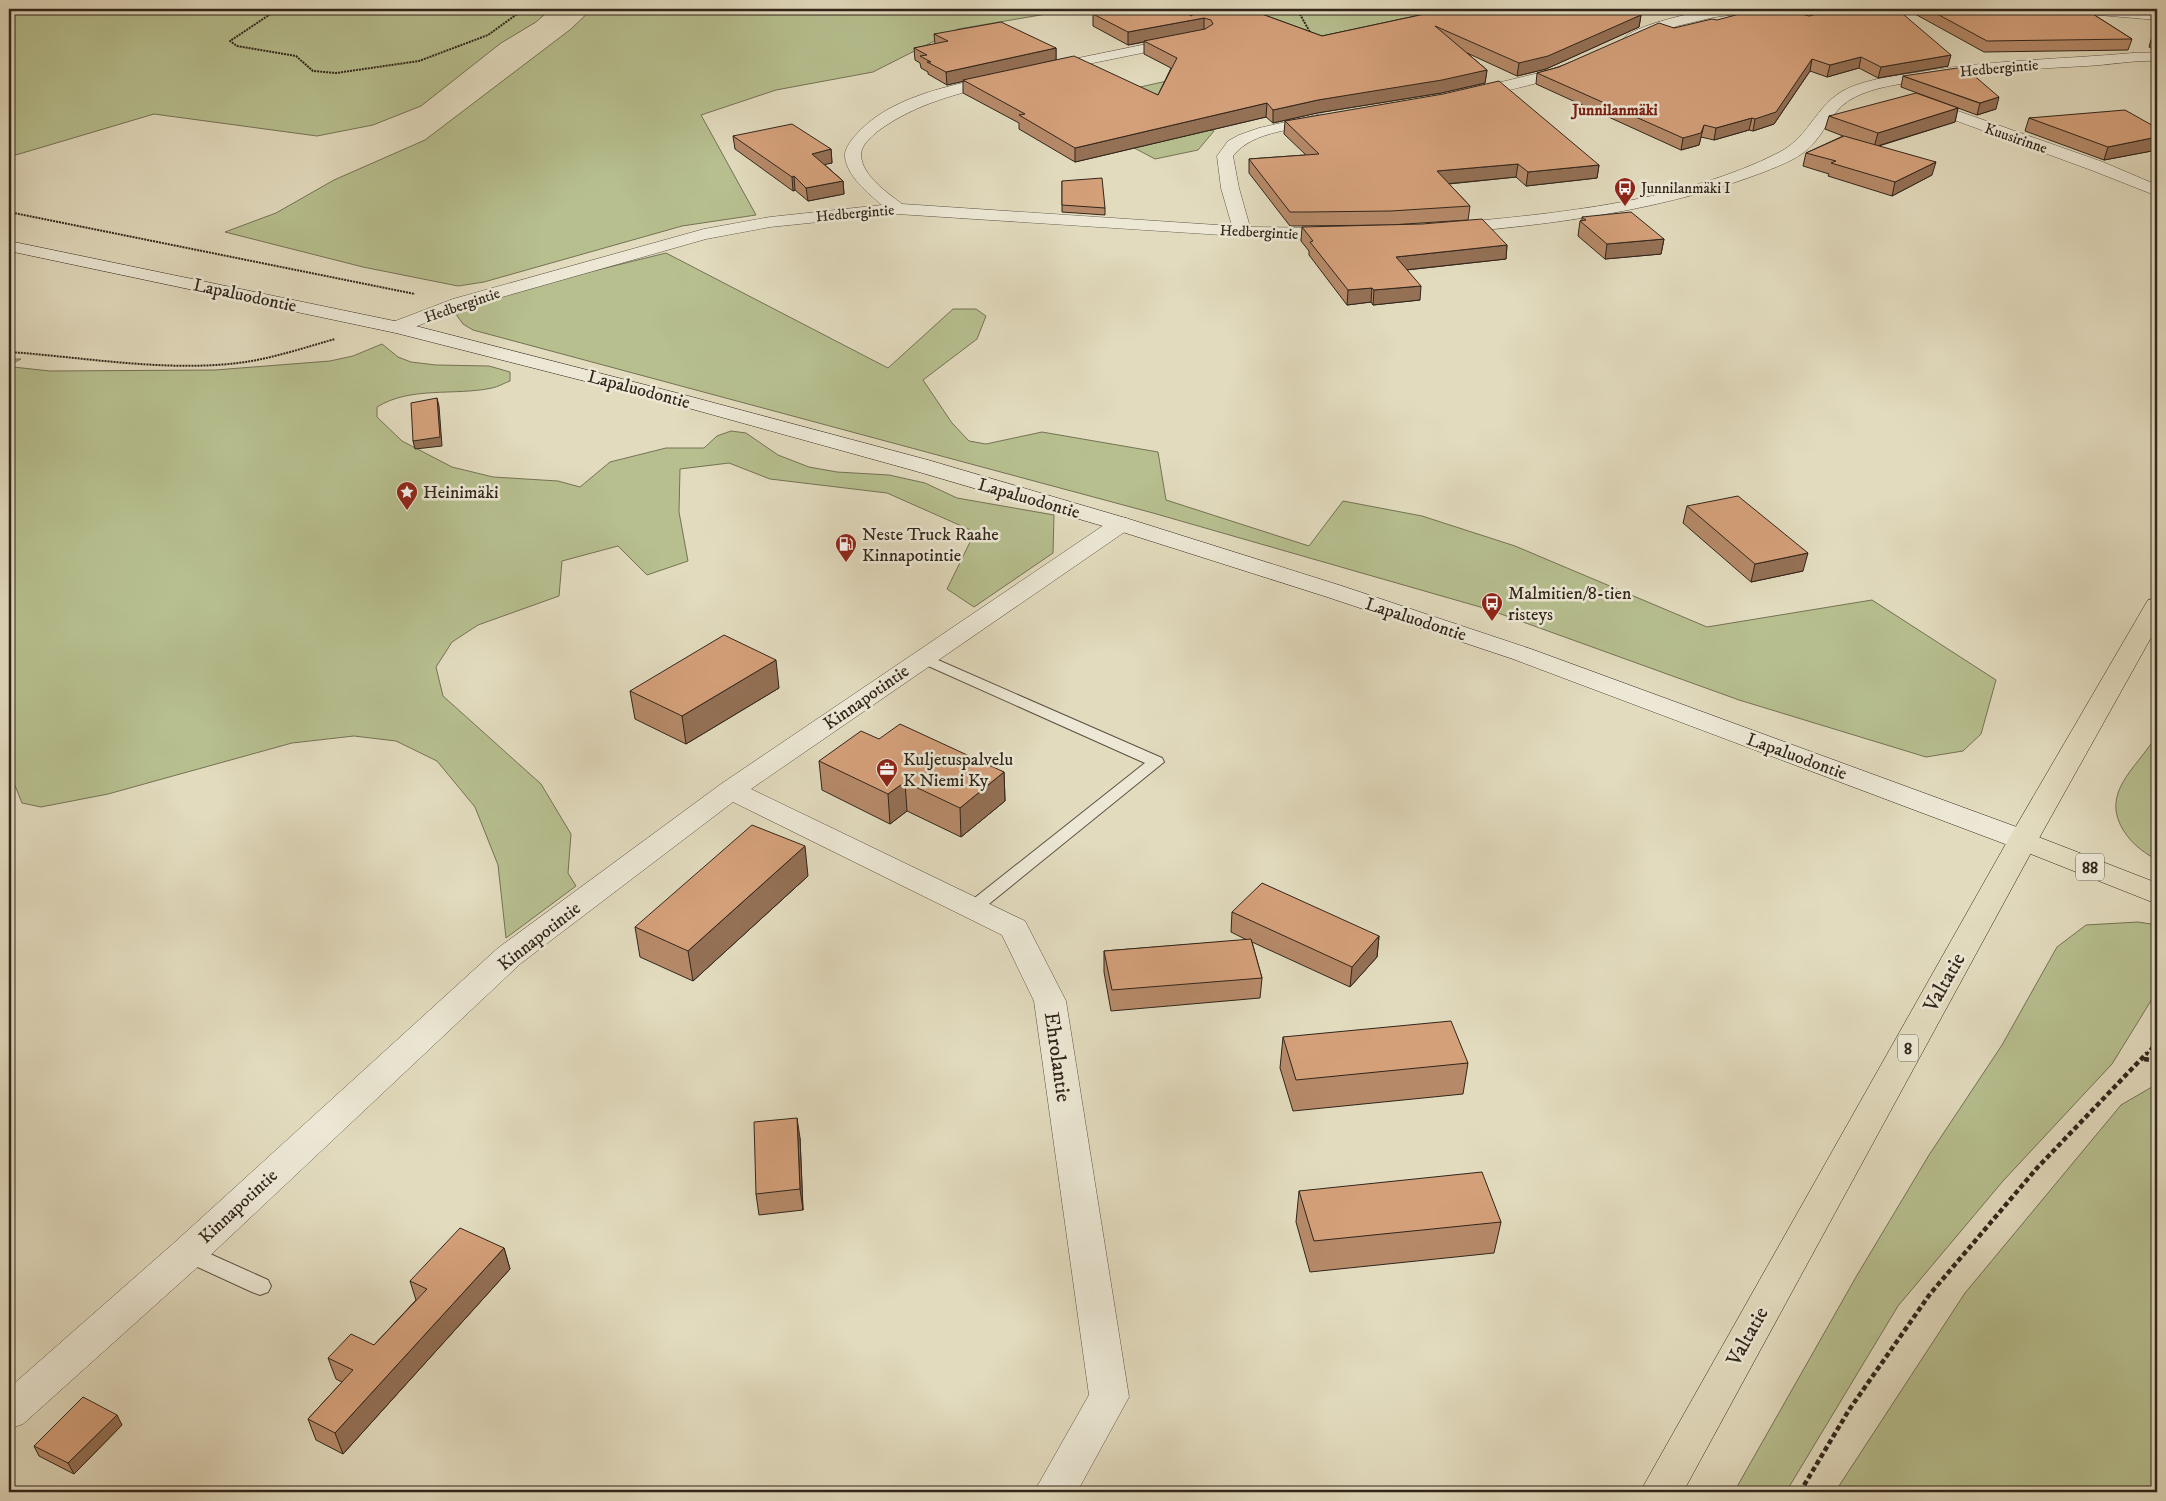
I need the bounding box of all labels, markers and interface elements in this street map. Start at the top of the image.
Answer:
street label: Hedbergintie [1959,56,2039,81]
district label: Junnilanmäki [1570,100,1658,120]
street label: Kuusirinne [1982,119,2050,158]
bus stop icon: Junnilanmäki I [1613,176,1637,207]
place label: Junnilanmäki I [1639,179,1731,198]
street label: Hedbergintie [815,201,895,226]
street label: Hedbergintie [1219,221,1299,244]
street label: Lapaluodontie [191,274,298,318]
street label: Hedbergintie [422,284,502,327]
street label: Lapaluodontie [585,366,692,414]
street label: Lapaluodontie [975,474,1082,524]
place icon: Heinimäki [395,480,419,511]
place label: Heinimäki [423,482,499,504]
place label: Neste Truck Raahe Kinnapotintie [862,524,999,567]
fuel station icon: Neste Truck Raahe Kinnapotintie [834,532,858,563]
place label: Malmitien/8-tien risteys [1508,583,1632,626]
bus stop icon: Malmitien/8-tien risteys [1480,591,1504,622]
street label: Lapaluodontie [1362,593,1469,647]
street label: Kinnapotintie [820,660,913,735]
street label: Lapaluodontie [1744,729,1850,785]
place label: Kuljetuspalvelu K Niemi Ky [903,749,1013,792]
office icon: Kuljetuspalvelu K Niemi Ky [875,757,899,788]
road number: 88 [2076,854,2104,880]
street label: Kinnapotintie [494,898,585,976]
street label: Valtatie [1918,948,1972,1017]
street label: Ehrolantie [1038,1010,1076,1104]
road number: 8 [1898,1034,1918,1062]
street label: Kinnapotintie [195,1165,282,1249]
street label: Valtatie [1721,1302,1775,1371]

